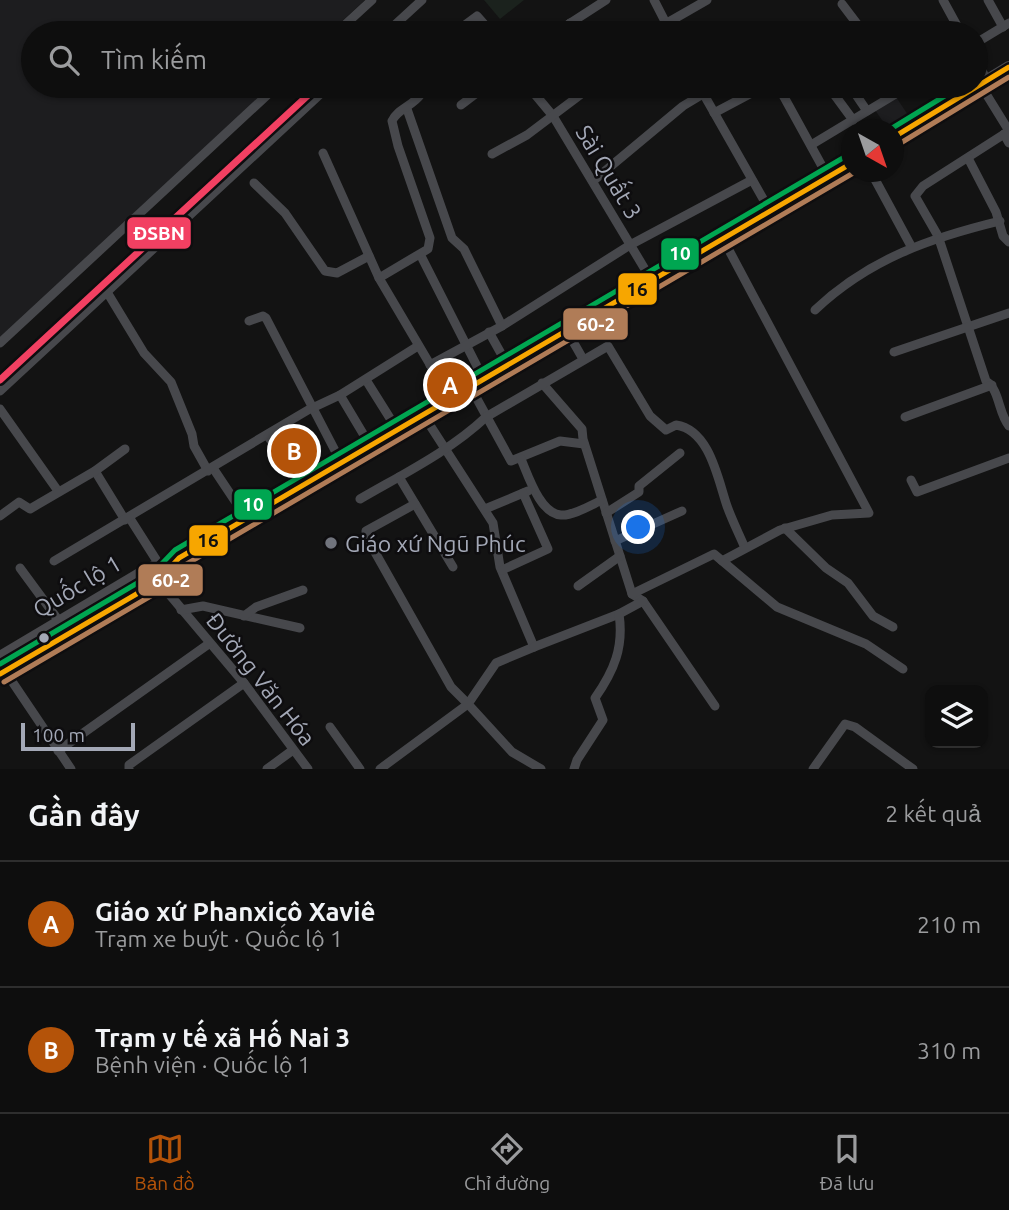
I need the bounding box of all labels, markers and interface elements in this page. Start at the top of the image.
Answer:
search box [21,21,988,98]
icon: search [45,41,83,79]
text: Tìm kiếm [101,45,207,74]
street label: Sài Quất 3 [571,119,649,223]
north arrow [841,119,904,182]
line badge: ĐSBN [126,216,192,250]
text: ĐSBN [133,222,185,244]
line badge: 10 [660,237,700,271]
text: 10 [669,242,691,264]
line badge: 16 [617,272,658,306]
text: 16 [626,278,648,300]
line badge: 60-2 [562,307,629,341]
text: 60-2 [577,313,615,335]
pin: A [427,359,473,411]
pin: B [271,425,317,477]
line badge: 10 [233,488,273,521]
text: 10 [242,493,264,515]
your location [621,510,655,544]
line badge: 16 [188,524,229,557]
text: 16 [197,529,219,551]
place label: Giáo xứ Ngũ Phúc [345,531,526,556]
marker: Giáo xứ Ngũ Phúc [323,535,339,551]
street label: Quốc lộ 1 [27,548,125,622]
line badge: 60-2 [137,563,204,597]
text: 60-2 [152,569,190,591]
street label: Đường Văn Hóa [202,608,320,750]
unlabelled marker [37,631,51,645]
map controls [925,685,988,748]
button: layers [925,685,988,748]
scale bar [21,720,135,752]
text: 100 m [32,724,85,746]
text: Gần đây [28,798,140,832]
text: 2 kết quả [885,801,981,826]
text: Giáo xứ Phanxicô Xaviê [95,897,375,926]
text: A [43,912,59,937]
text: 210 m [917,912,981,937]
text: Trạm xe buýt · Quốc lộ 1 [95,926,343,951]
text: Trạm y tế xã Hố Nai 3 [95,1023,350,1052]
text: B [43,1038,59,1063]
text: 310 m [917,1038,981,1063]
text: Bệnh viện · Quốc lộ 1 [95,1052,311,1077]
tab: Bản đồ [135,1130,195,1195]
tab: Chỉ đường [464,1130,550,1195]
tab: Đã lưu [820,1130,874,1194]

